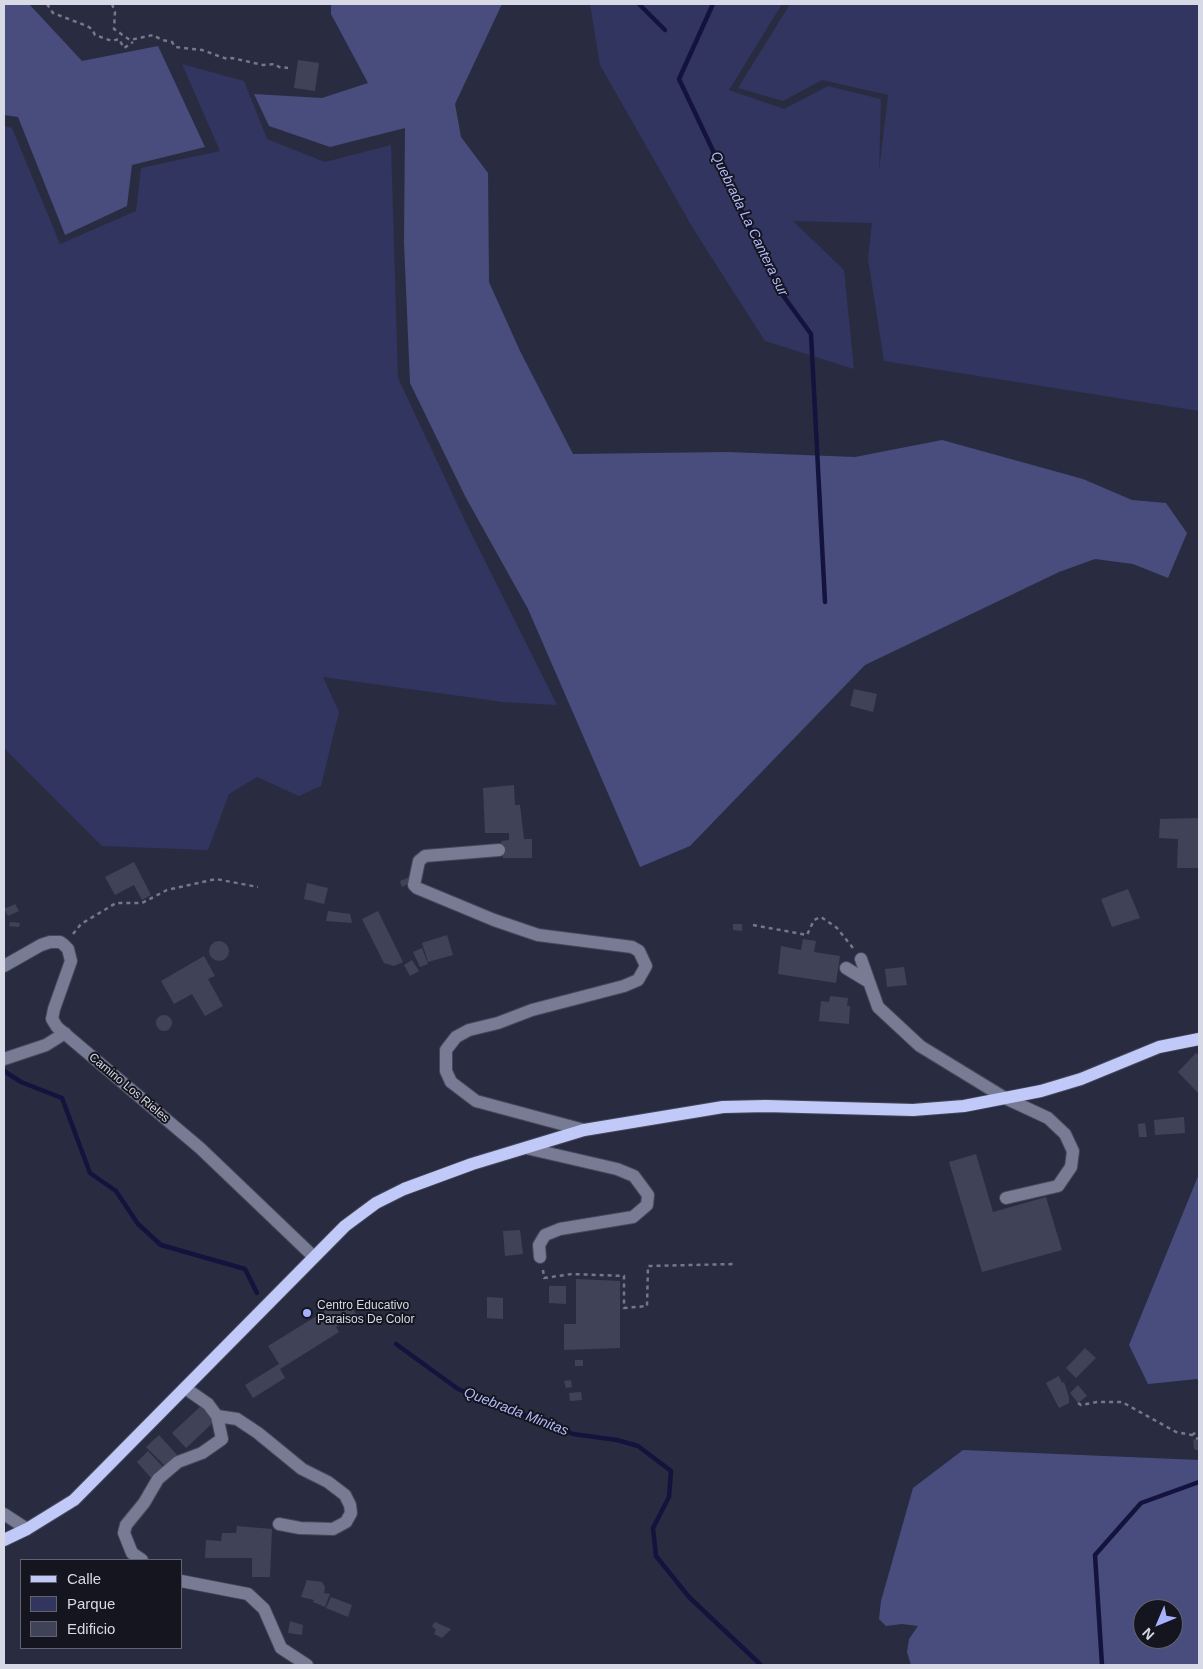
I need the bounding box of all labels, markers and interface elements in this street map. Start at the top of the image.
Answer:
water label: Quebrada La Cantera sur [707,149,791,299]
street label: Camino Los Rieles [86,1050,172,1126]
place label: Centro Educativo Paraisos De Color [317,1299,414,1327]
marker: Centro Educativo Paraisos De Color [301,1307,313,1319]
water label: Quebrada Minitas [461,1384,571,1440]
legend [20,1559,182,1649]
text: Calle [67,1570,101,1587]
text: Parque [67,1595,115,1612]
north arrow [1133,1599,1183,1649]
text: Edificio [67,1620,115,1637]
text: N [1139,1625,1157,1643]

